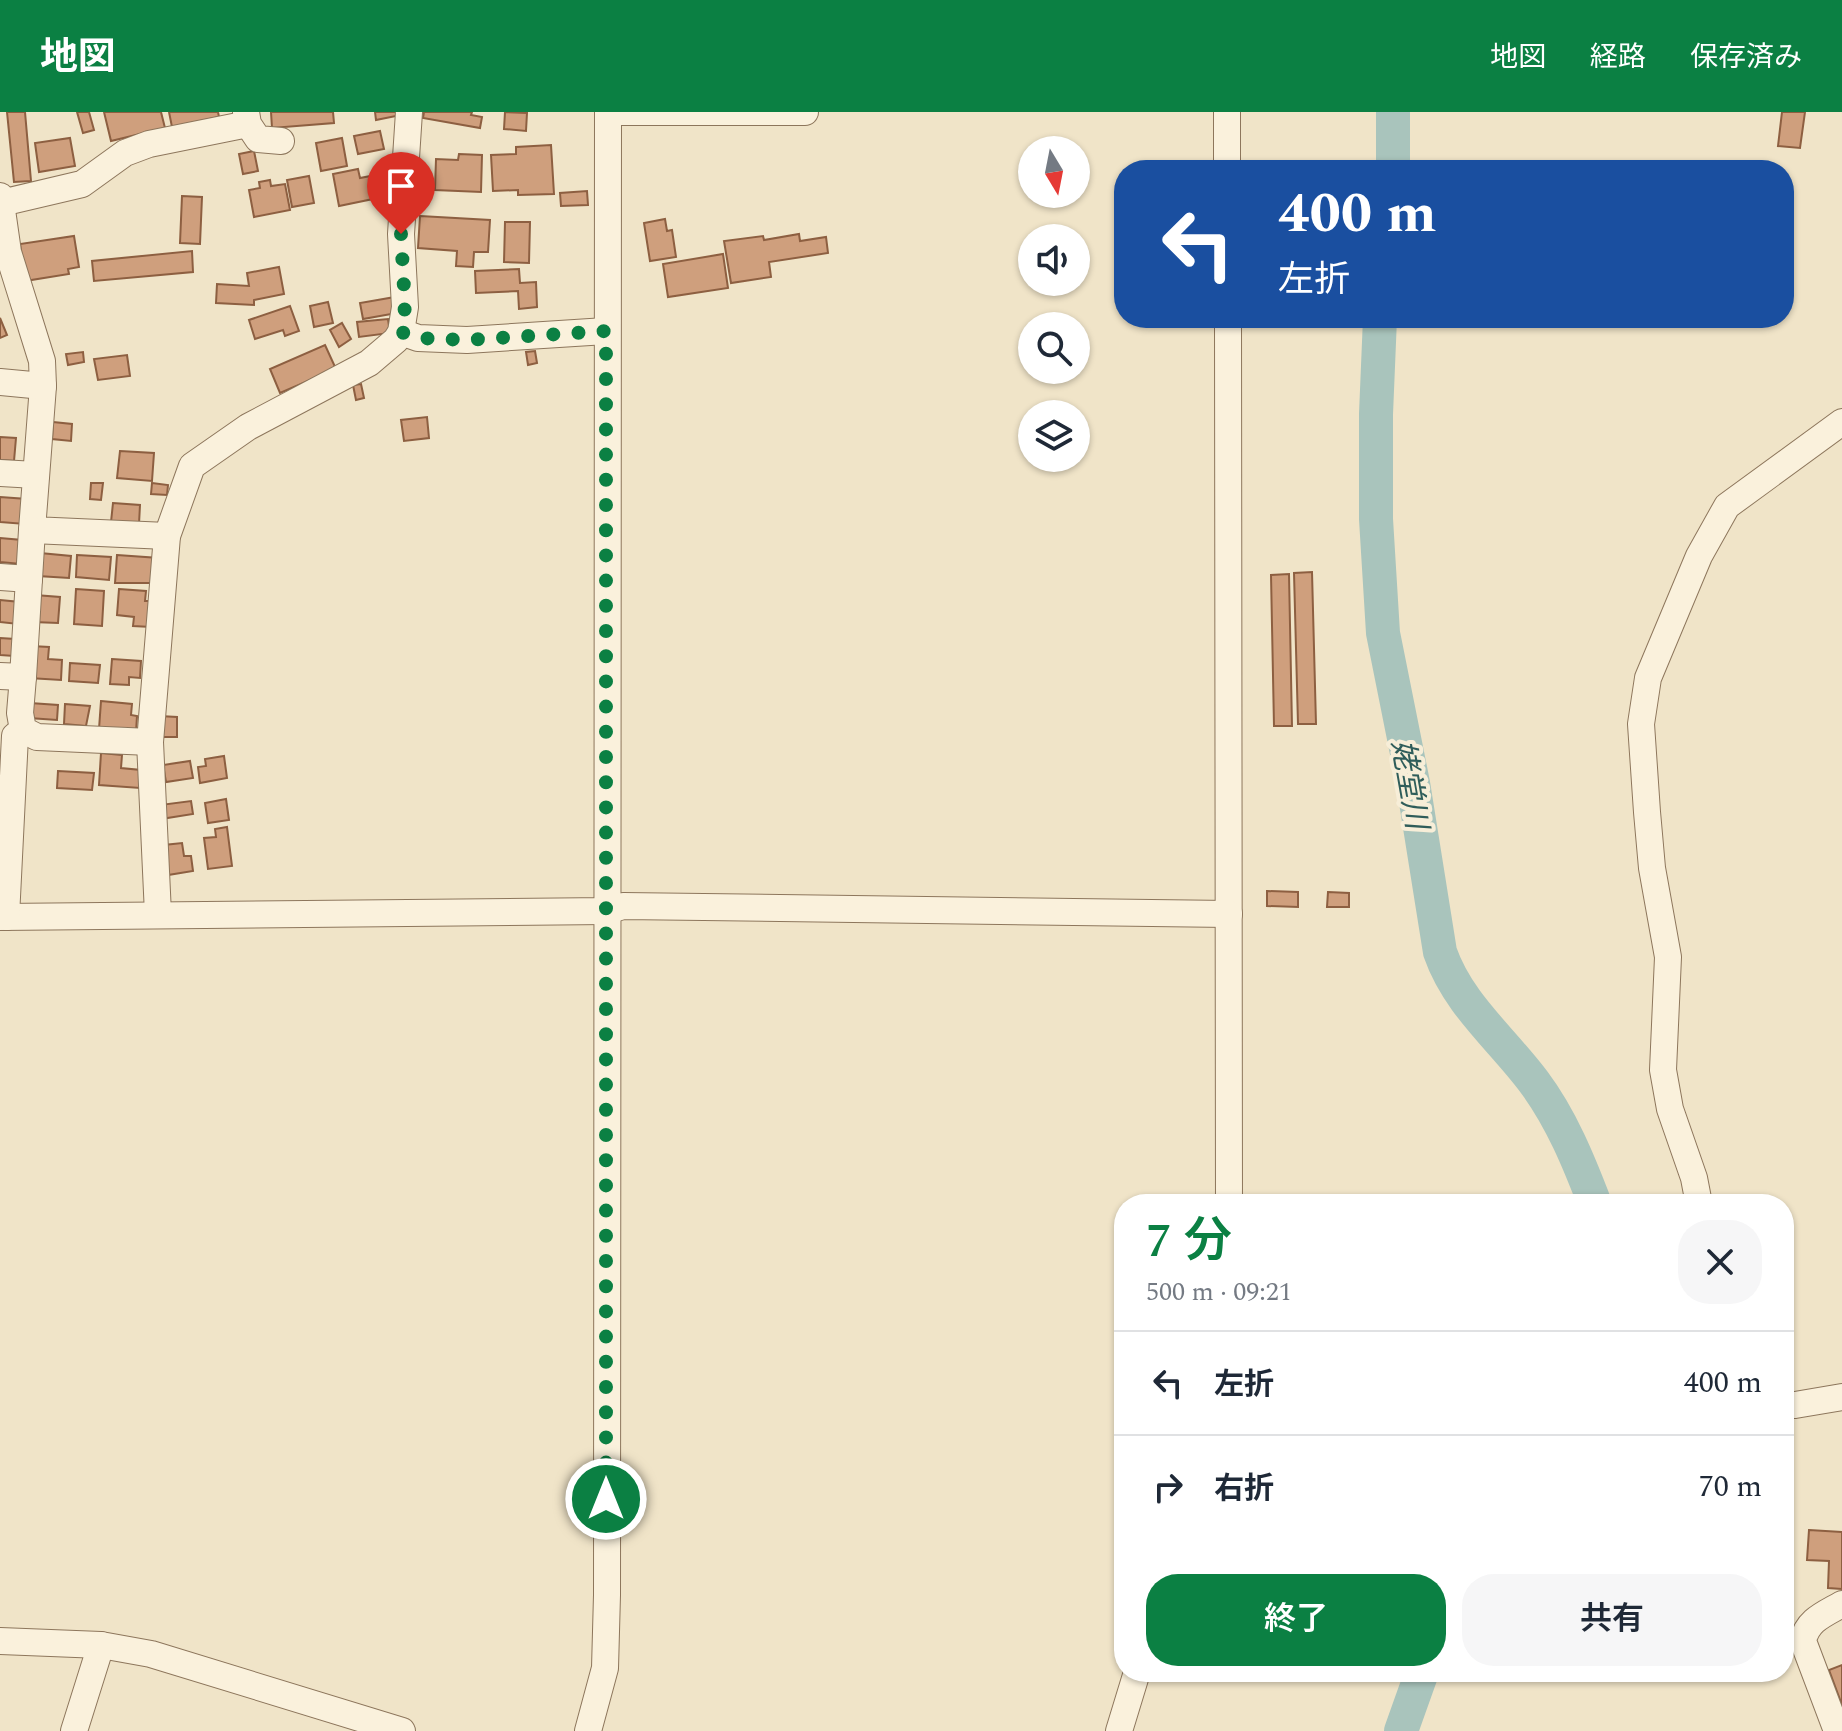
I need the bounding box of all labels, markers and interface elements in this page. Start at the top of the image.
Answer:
text: 地図 [40,29,116,87]
text: 地図 [1490,36,1546,79]
text: 経路 [1590,36,1646,79]
text: 保存済み [1690,36,1802,79]
north arrow [1018,136,1090,208]
map controls [1018,136,1090,472]
pin [367,152,435,234]
icon: arrive [379,164,423,208]
text: 400 m [1278,172,1437,257]
icon: left [1146,192,1250,296]
button: sound [1018,224,1090,296]
text: 左折 [1278,253,1350,308]
button: search [1018,312,1090,384]
button: layers [1018,400,1090,472]
water label: 姥堂川 [1379,736,1440,835]
text: 7 分 [1146,1205,1232,1278]
button: close [1678,1220,1762,1304]
text: 500 m · 09:21 [1146,1272,1292,1312]
text: 400 m [1684,1360,1762,1406]
icon: left [1146,1361,1190,1405]
text: 左折 [1214,1362,1274,1408]
position arrow [564,1457,648,1541]
text: 70 m [1699,1464,1762,1510]
icon: right [1146,1465,1190,1509]
text: 右折 [1214,1466,1274,1512]
button: 終了 [1146,1574,1446,1666]
button: 共有 [1462,1574,1762,1666]

